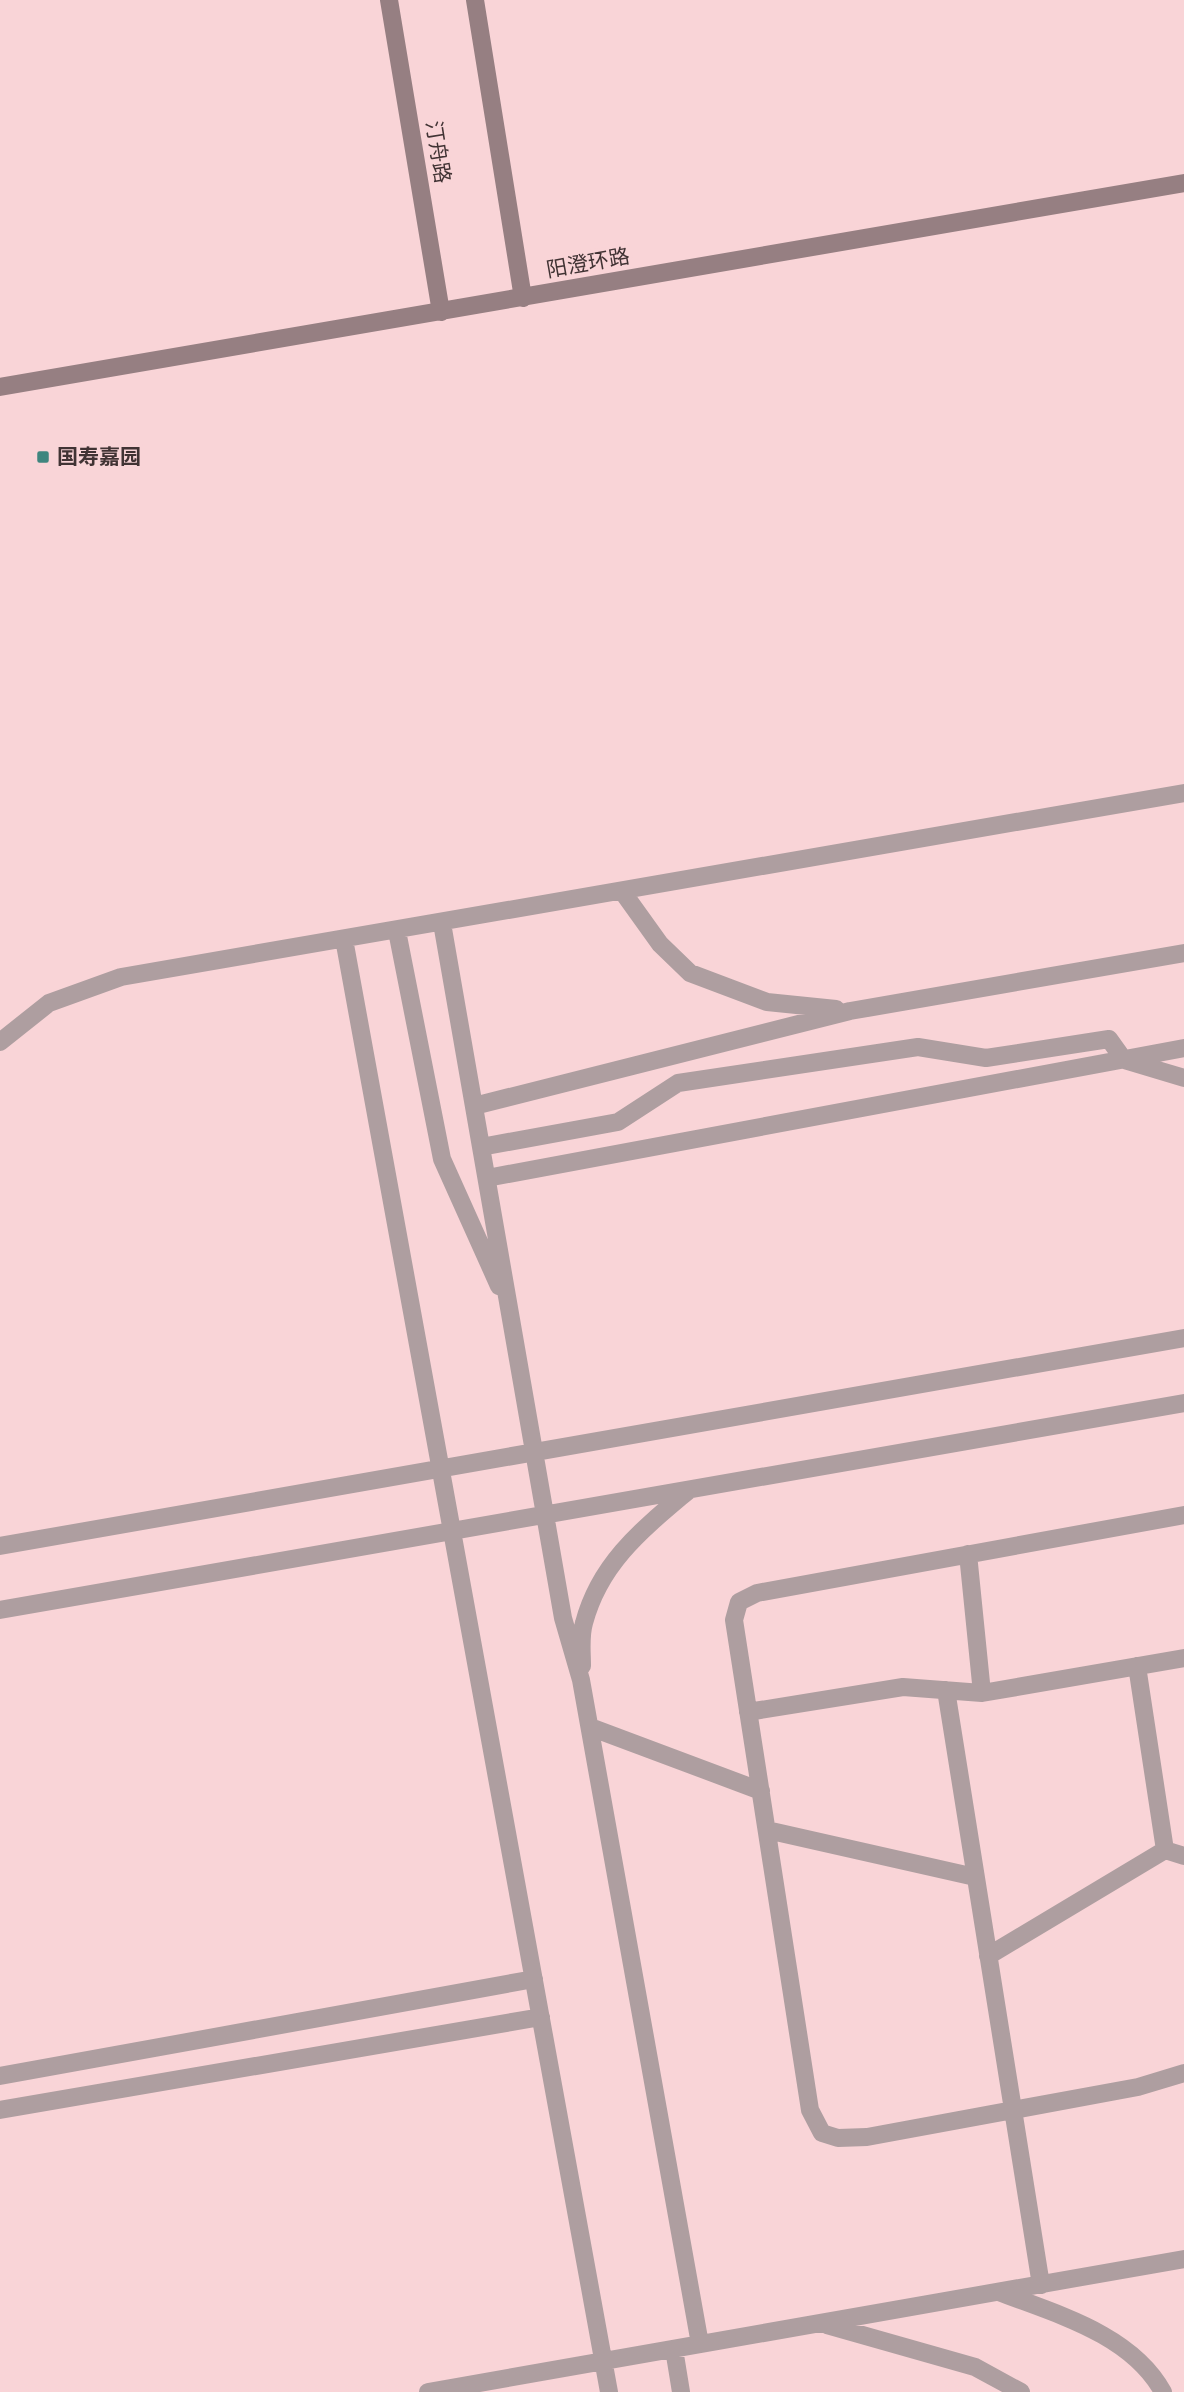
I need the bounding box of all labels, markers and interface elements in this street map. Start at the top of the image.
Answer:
street label: 汀舟路 [421,119,455,185]
street label: 阳澄环路 [545,244,631,282]
place label: 国寿嘉园 [57,445,141,469]
marker: 国寿嘉园 [35,449,51,465]

